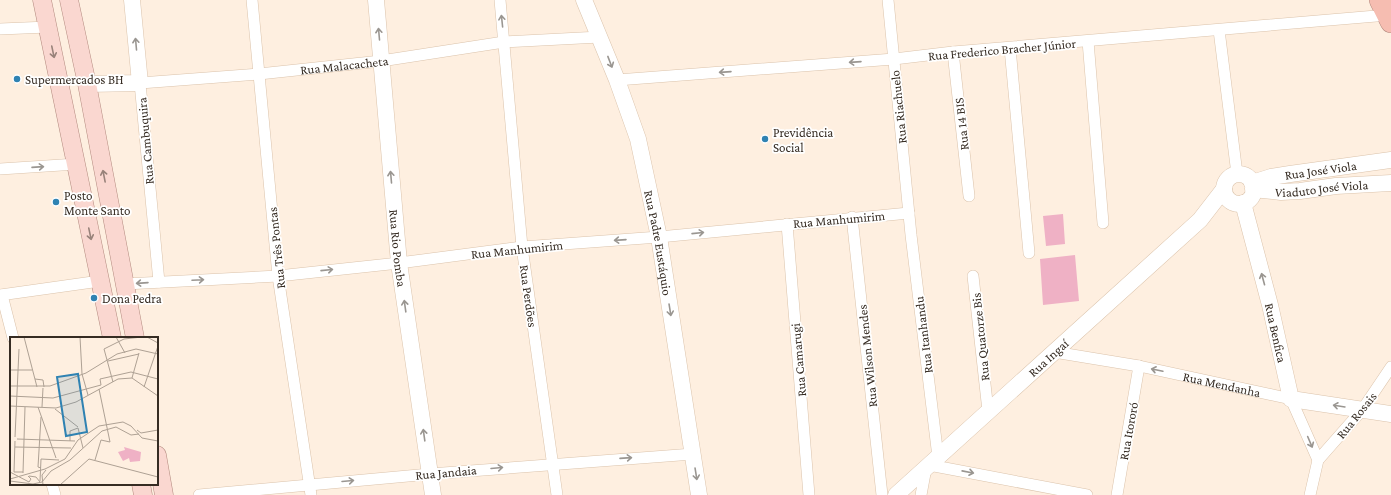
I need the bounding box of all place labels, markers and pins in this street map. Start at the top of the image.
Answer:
place label: Supermercados BH [25,72,124,87]
marker: Supermercados BH [12,74,22,84]
place label: Previdência Social [773,125,833,155]
marker: Previdência Social [760,134,770,144]
place label: Posto Monte Santo [64,188,130,218]
marker: Posto Monte Santo [51,197,61,207]
place label: Dona Pedra [102,291,162,306]
marker: Dona Pedra [89,293,99,303]

